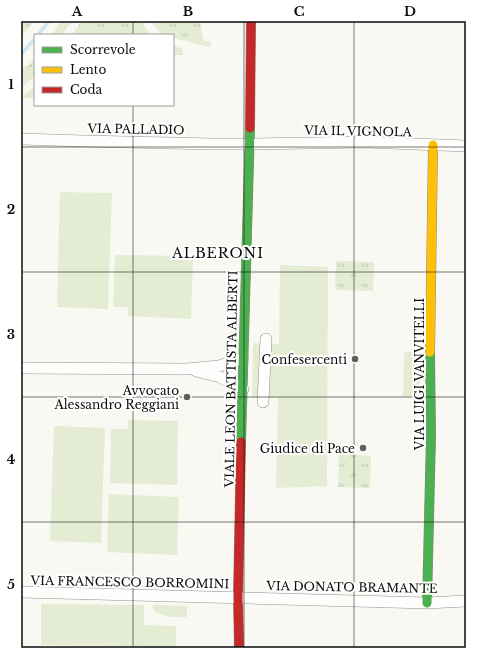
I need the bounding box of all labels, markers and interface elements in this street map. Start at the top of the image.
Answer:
text: A [71,3,83,20]
text: B [183,3,193,20]
text: C [294,3,305,20]
text: D [404,3,416,20]
legend [34,34,174,106]
text: Scorrevole [70,42,136,57]
text: Lento [70,62,106,77]
text: 1 [8,76,14,93]
text: Coda [70,82,103,97]
street label: VIA PALLADIO [87,121,184,137]
street label: VIA IL VIGNOLA [303,123,413,139]
text: 2 [7,201,15,218]
district label: ALBERONI [171,244,264,262]
street label: VIALE LEON BATTISTA ALBERTI [222,270,240,489]
street label: VIA LUIGI VANVITELLI [412,298,427,451]
text: 3 [7,326,15,343]
place label: Confesercenti [261,352,347,367]
marker: Confesercenti [350,354,360,364]
place label: Avvocato Alessandro Reggiani [53,383,179,412]
marker: Avvocato Alessandro Reggiani [182,392,192,402]
place label: Giudice di Pace [260,441,355,456]
marker: Giudice di Pace [358,443,368,453]
text: 4 [7,451,16,468]
street label: VIA FRANCESCO BORROMINI [30,573,229,591]
text: 5 [7,576,15,593]
street label: VIA DONATO BRAMANTE [265,578,438,596]

